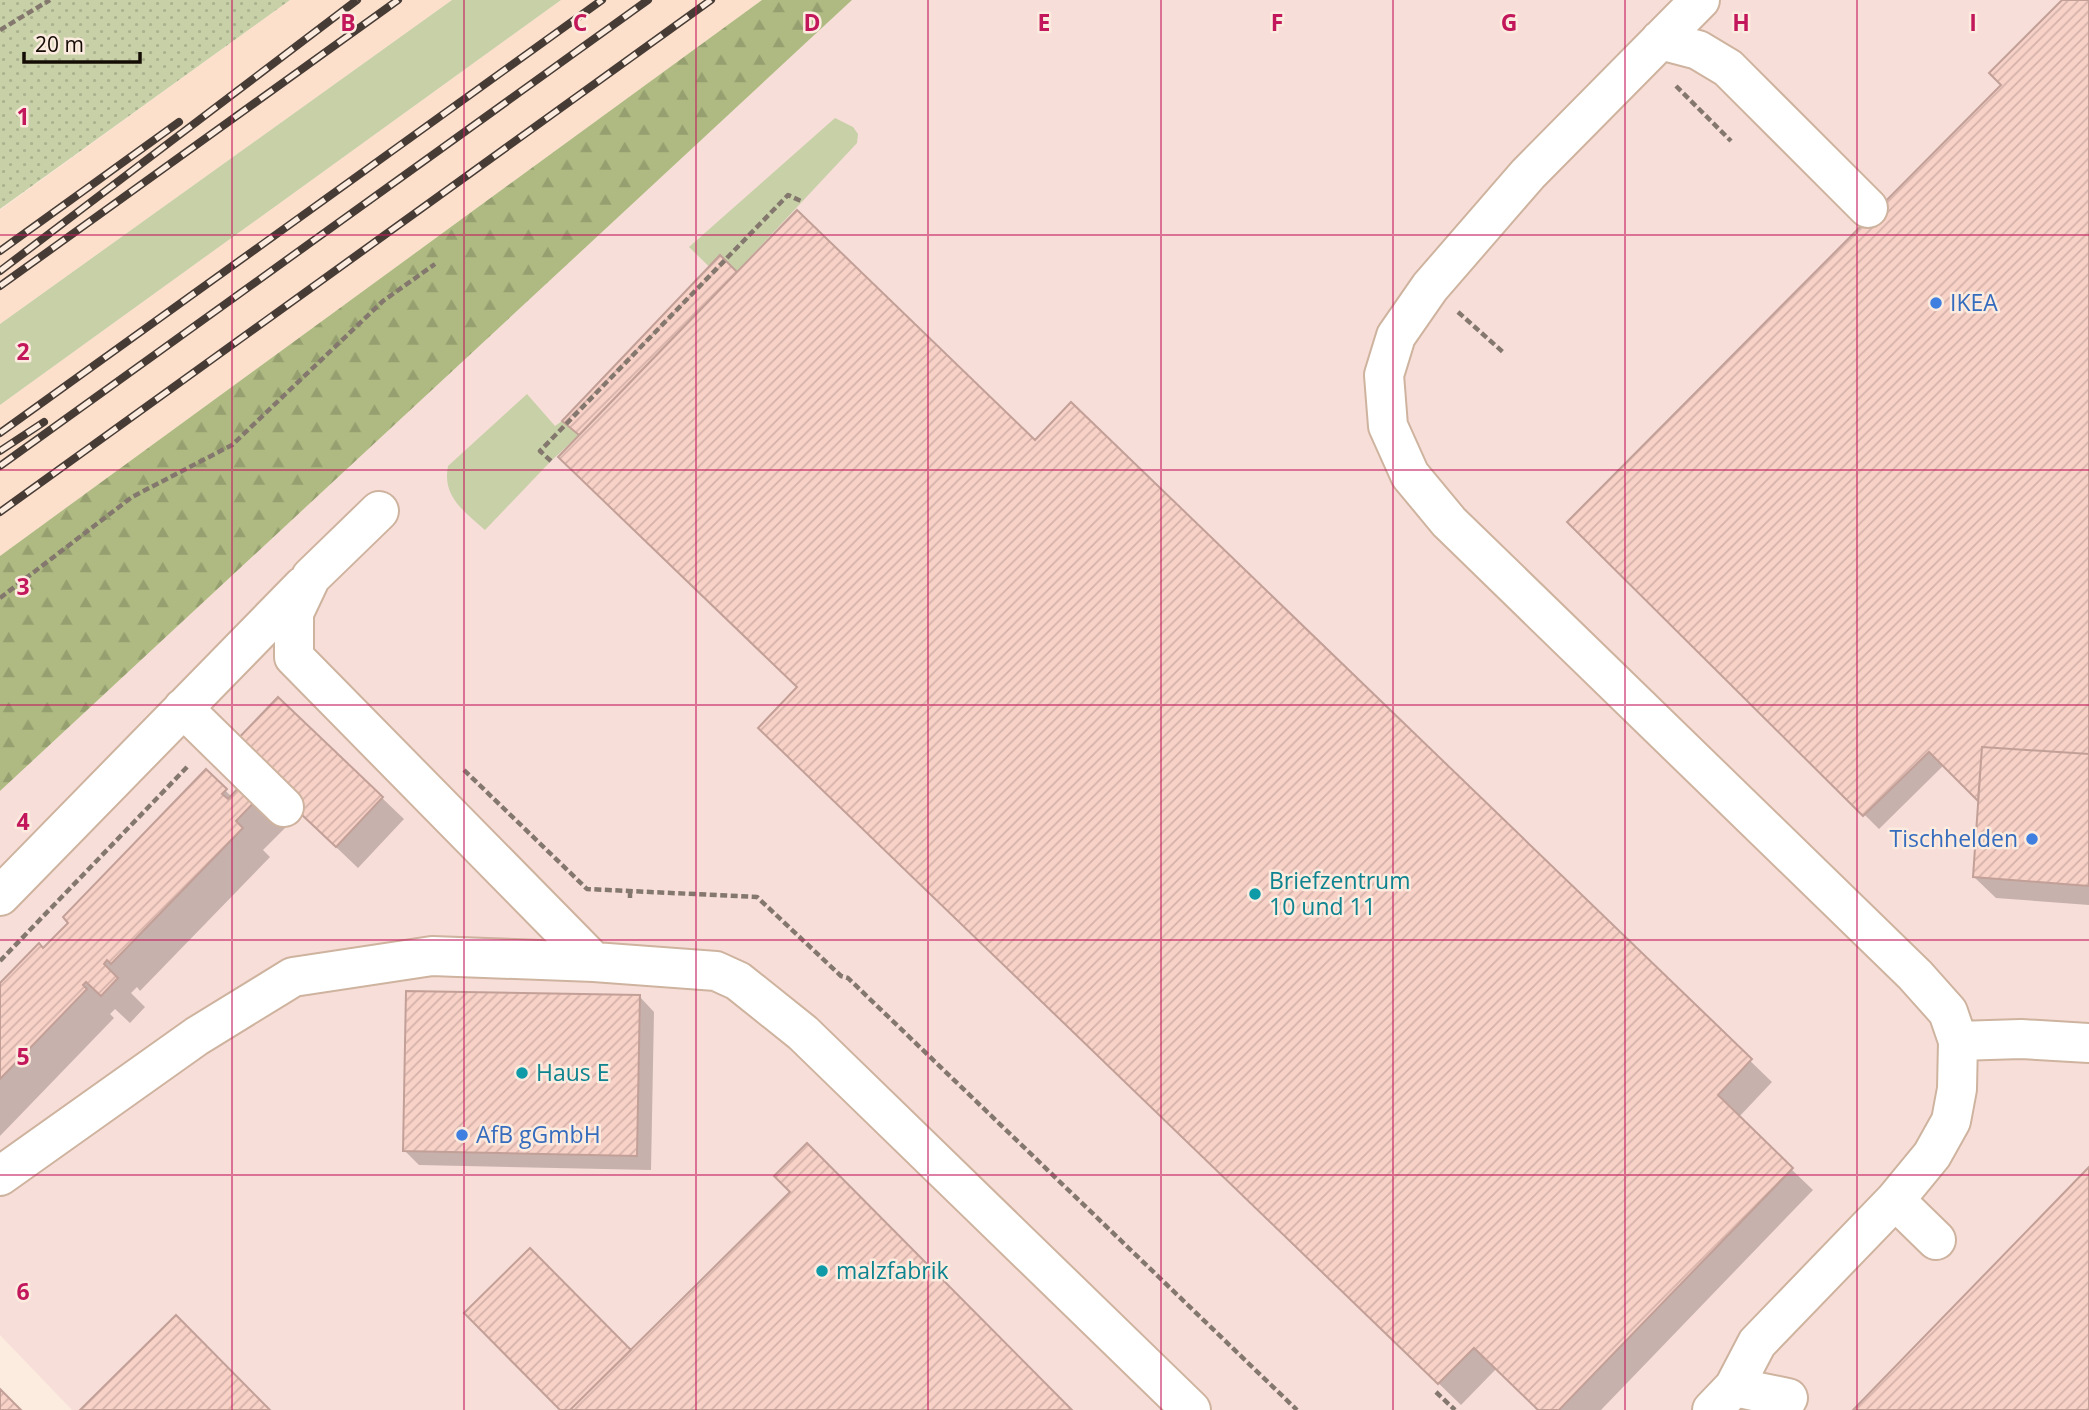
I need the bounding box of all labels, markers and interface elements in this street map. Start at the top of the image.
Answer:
text: B [340,6,356,38]
text: C [573,6,587,38]
text: D [803,6,821,38]
text: E [1038,6,1050,38]
text: F [1271,6,1283,38]
text: G [1501,6,1517,38]
text: H [1732,6,1750,38]
text: I [1969,6,1977,38]
scale bar [24,21,140,65]
text: 20 m [35,30,84,58]
text: 1 [16,100,30,132]
place label: IKEA [1950,286,1998,318]
marker: IKEA [1928,295,1944,311]
text: 2 [16,335,30,367]
text: 3 [16,570,30,602]
text: 4 [16,805,30,837]
place label: Tischhelden [1890,822,2018,854]
marker: Tischhelden [2024,831,2040,847]
place label: Briefzentrum 10 und 11 [1269,864,1411,922]
marker: Briefzentrum 10 und 11 [1247,886,1263,902]
text: 5 [16,1040,30,1072]
place label: Haus E [536,1056,610,1088]
marker: Haus E [514,1065,530,1081]
place label: AfB gGmbH [476,1118,601,1150]
marker: AfB gGmbH [454,1127,470,1143]
place label: malzfabrik [836,1254,949,1286]
marker: malzfabrik [814,1263,830,1279]
text: 6 [16,1275,30,1307]

